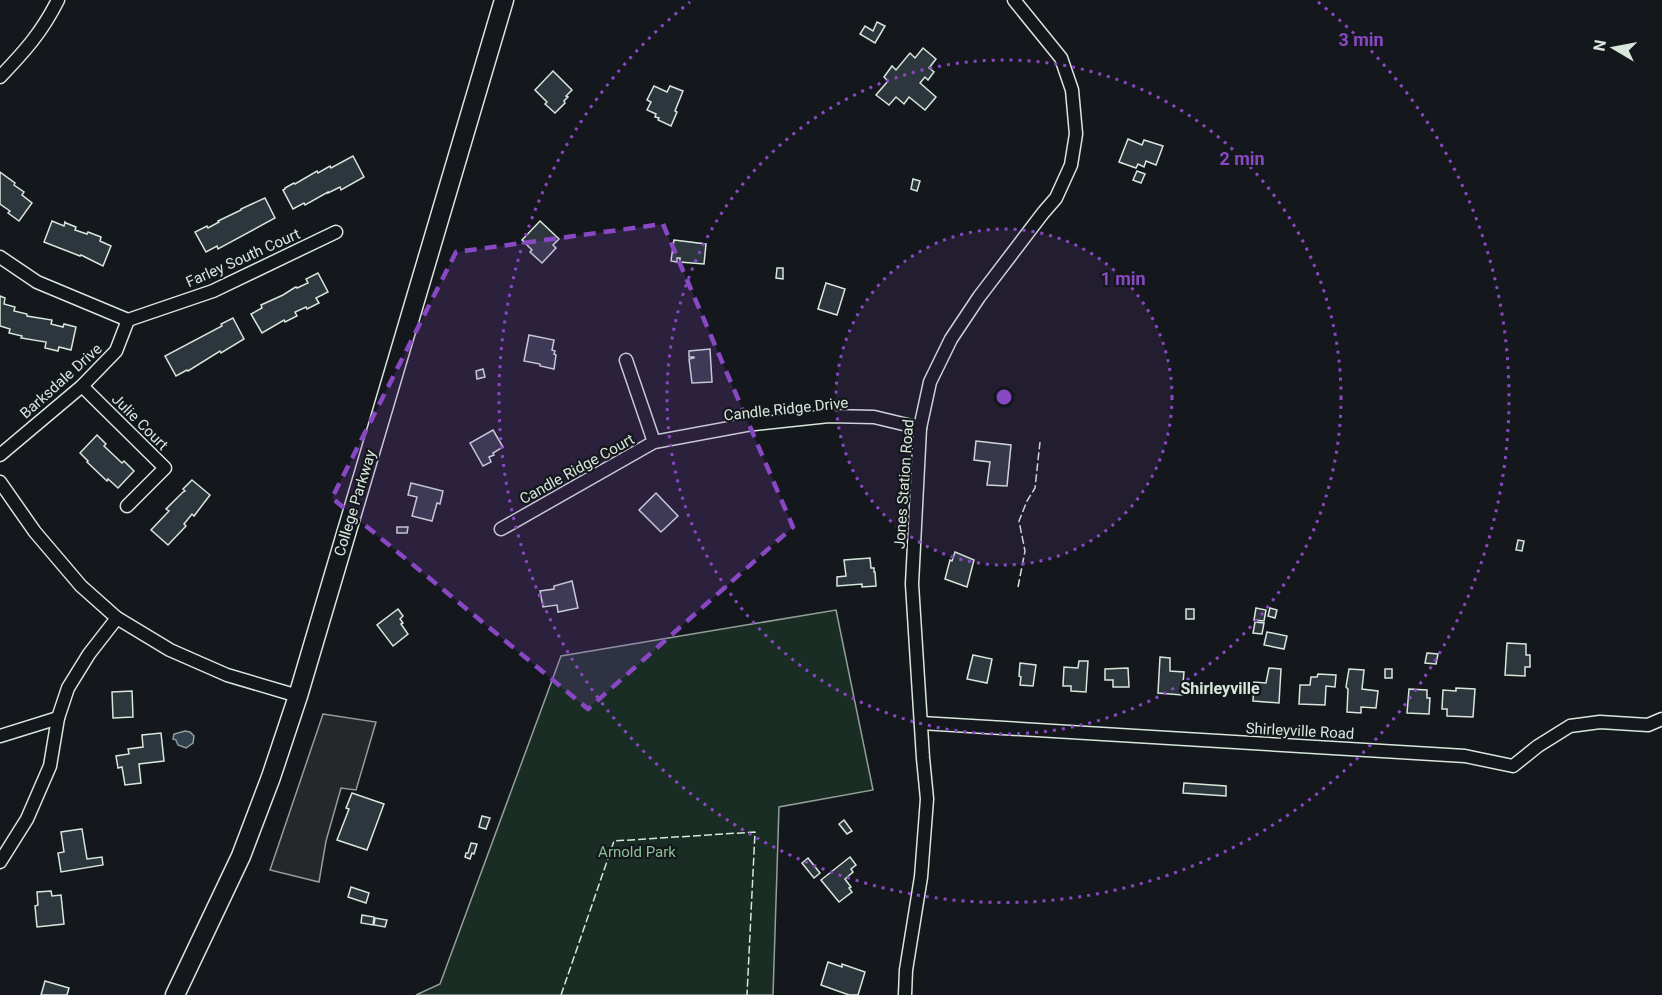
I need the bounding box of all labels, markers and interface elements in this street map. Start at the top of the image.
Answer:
north arrow [1584,18,1644,78]
text: 3 min [1338,29,1384,50]
text: N [1589,38,1610,53]
text: 2 min [1219,148,1265,169]
street label: Farley South Court [183,225,303,291]
text: 1 min [1100,268,1146,289]
street label: Barksdale Drive [16,340,106,422]
centre of rings [994,387,1014,407]
street label: Julie Court [108,390,172,454]
street label: Candle Ridge Drive [723,394,849,424]
street label: Jones Station Road [890,419,918,549]
street label: Candle Ridge Court [516,430,638,508]
street label: College Parkway [330,448,380,558]
district label: Shirleyville [1180,679,1260,698]
street label: Shirleyville Road [1245,719,1355,743]
park label: Arnold Park [598,843,676,861]

